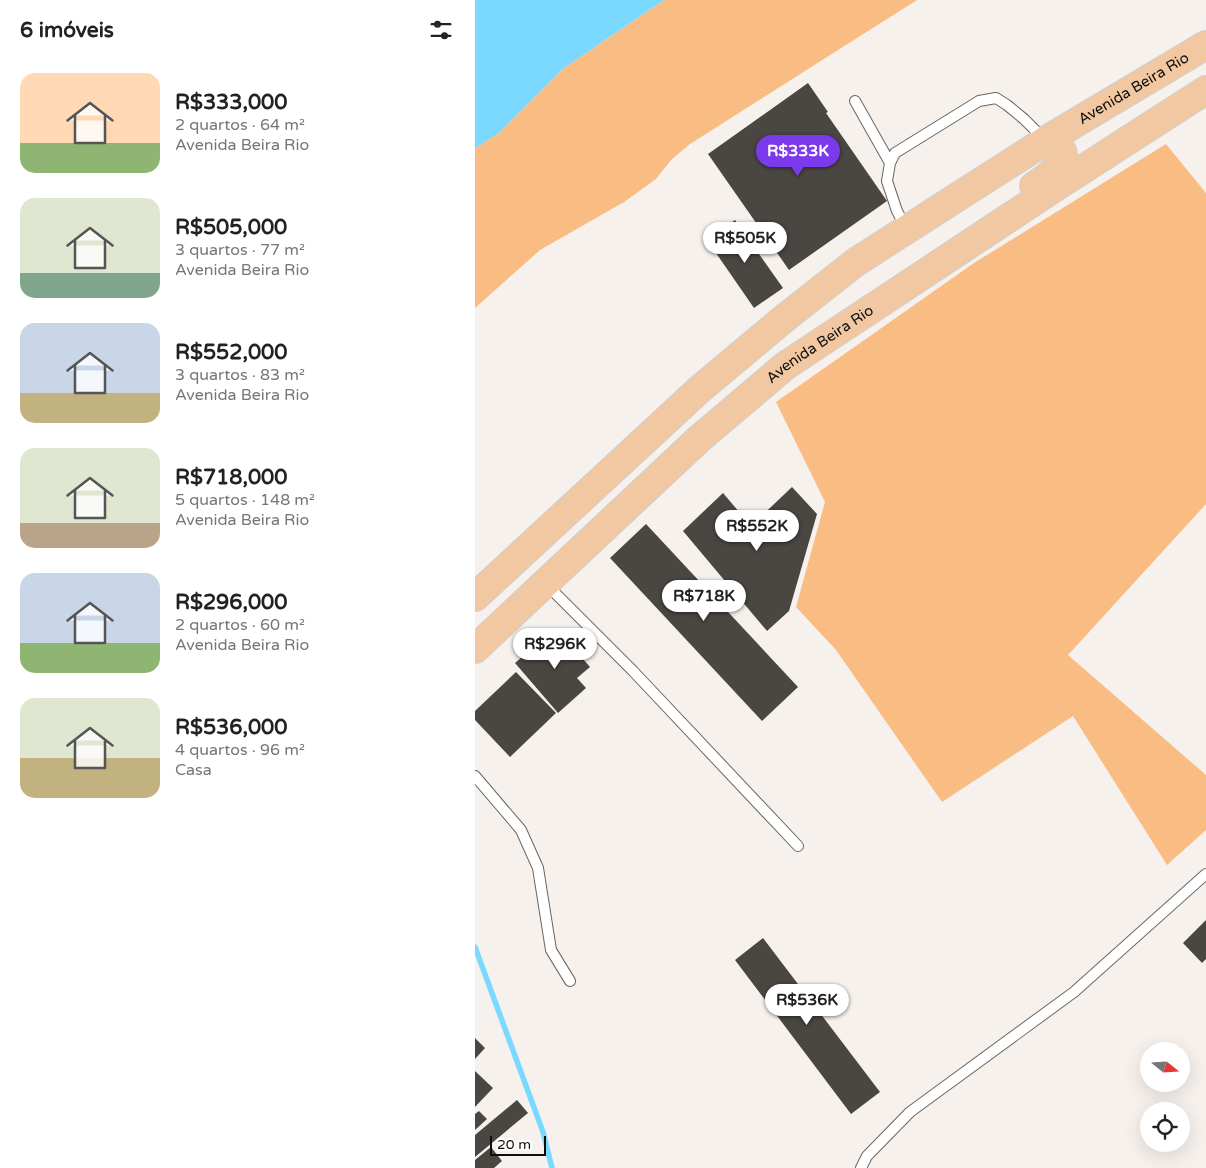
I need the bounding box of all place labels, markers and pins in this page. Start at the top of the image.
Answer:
pin: R$333K [757,134,839,177]
pin: R$505K [704,222,786,264]
pin: R$552K [716,510,798,552]
pin: R$718K [663,580,745,622]
pin: R$296K [514,628,596,670]
pin: R$536K [766,984,848,1026]

